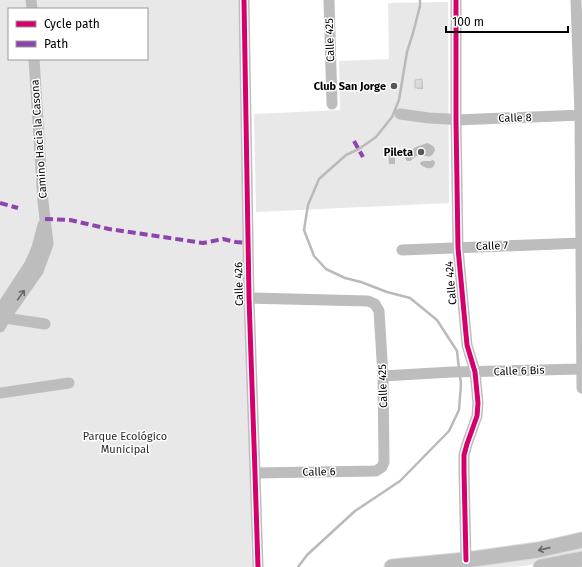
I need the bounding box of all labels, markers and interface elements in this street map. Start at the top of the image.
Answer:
legend [8,8,148,60]
scale bar [446,8,568,34]
text: 100 m [452,15,484,29]
text: Cycle path [44,17,100,31]
street label: Calle 425 [323,17,337,62]
text: Path [44,37,68,51]
street label: Camino Hacia la Casona [28,79,50,199]
place label: Club San Jorge [314,80,386,93]
marker: Club San Jorge [389,81,399,91]
street label: Calle 8 [498,111,532,125]
place label: Pileta [384,146,413,159]
marker: Pileta [416,147,426,157]
street label: Calle 7 [476,239,508,253]
street label: Calle 424 [443,260,459,305]
street label: Calle 426 [232,262,246,306]
one-way arrow [17,289,25,300]
street label: Calle 425 [376,363,390,408]
street label: Calle 6 Bis [493,364,545,378]
park label: Parque Ecológico Municipal [83,430,167,456]
street label: Calle 6 [302,465,336,479]
one-way arrow [538,545,551,553]

